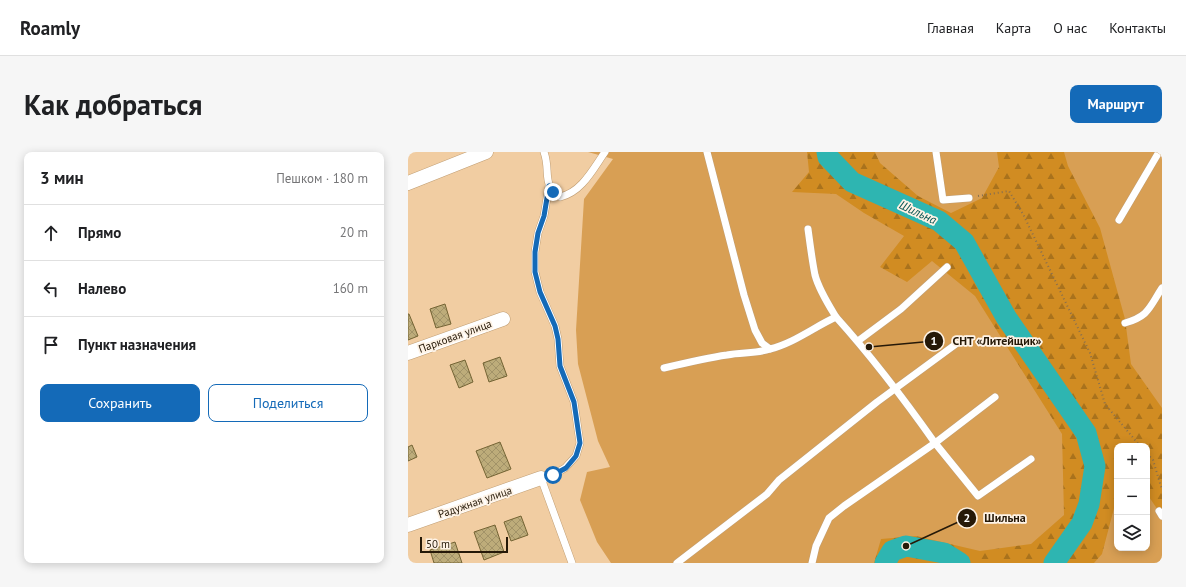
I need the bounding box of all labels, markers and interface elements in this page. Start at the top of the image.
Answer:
text: Roamly [20,16,80,40]
text: Главная [927,19,974,37]
text: Карта [996,19,1031,37]
text: О нас [1053,19,1087,37]
text: Контакты [1109,19,1166,37]
button: Маршрут [1070,85,1162,123]
text: Как добраться [24,86,202,123]
text: 3 мин [40,167,84,189]
text: Пешком · 180 m [276,170,368,187]
route end [544,183,562,201]
water label: Шильна [897,197,939,227]
icon: ahead [40,222,62,244]
text: Прямо [78,223,121,242]
text: 20 m [340,224,368,241]
icon: left [40,278,62,300]
text: Налево [78,279,126,298]
text: 160 m [333,280,368,297]
street label: Парковая улица [417,316,493,356]
callout: СНТ «Литейщик» [924,329,1050,353]
text: 1 [931,333,937,348]
text: СНТ «Литейщик» [953,333,1042,348]
icon: arrive [40,334,62,356]
text: Пункт назначения [78,335,196,354]
button: Сохранить [40,384,200,422]
button: Поделиться [208,384,368,422]
map controls [1114,443,1150,551]
button: + [1114,443,1150,479]
route start [544,466,562,484]
button: − [1114,479,1150,515]
street label: Радужная улица [436,483,514,521]
callout: Шильна [957,506,1034,530]
text: 2 [964,510,970,525]
text: Шильна [984,510,1026,525]
button: layers [1114,515,1150,551]
scale bar [420,535,508,554]
text: 50 m [426,537,450,551]

